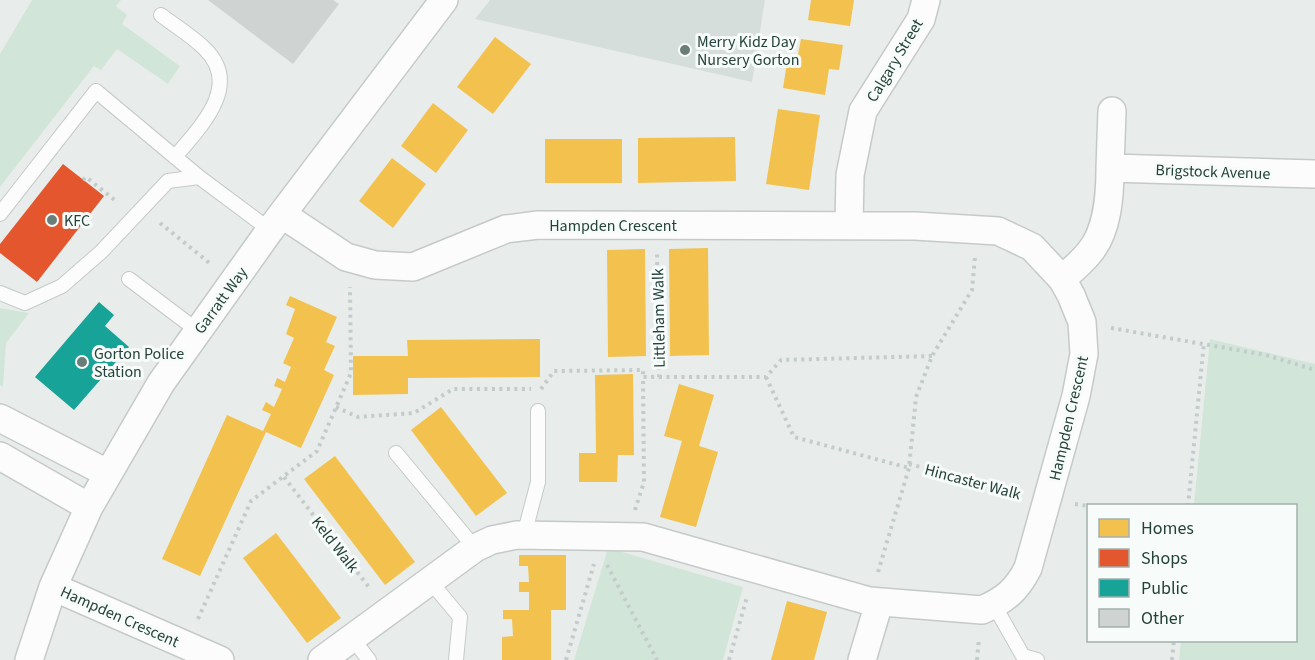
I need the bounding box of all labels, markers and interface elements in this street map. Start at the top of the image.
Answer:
street label: Calgary Street [861,14,929,106]
place label: Merry Kidz Day Nursery Gorton [697,31,800,71]
marker: Merry Kidz Day Nursery Gorton [678,43,692,57]
street label: Brigstock Avenue [1155,159,1271,185]
place label: KFC [64,210,90,232]
marker: KFC [45,213,59,227]
street label: Hampden Crescent [549,215,677,237]
street label: Garratt Way [189,262,253,339]
street label: Littleham Walk [647,268,671,368]
place label: Gorton Police Station [94,343,184,383]
street label: Hampden Crescent [1044,353,1094,483]
marker: Gorton Police Station [75,355,89,369]
street label: Hincaster Walk [922,459,1023,505]
legend [1087,504,1297,642]
street label: Keld Walk [306,512,364,577]
text: Homes [1141,516,1194,541]
text: Shops [1141,546,1188,571]
text: Public [1141,576,1188,601]
street label: Hampden Crescent [57,581,183,653]
text: Other [1141,606,1185,631]

